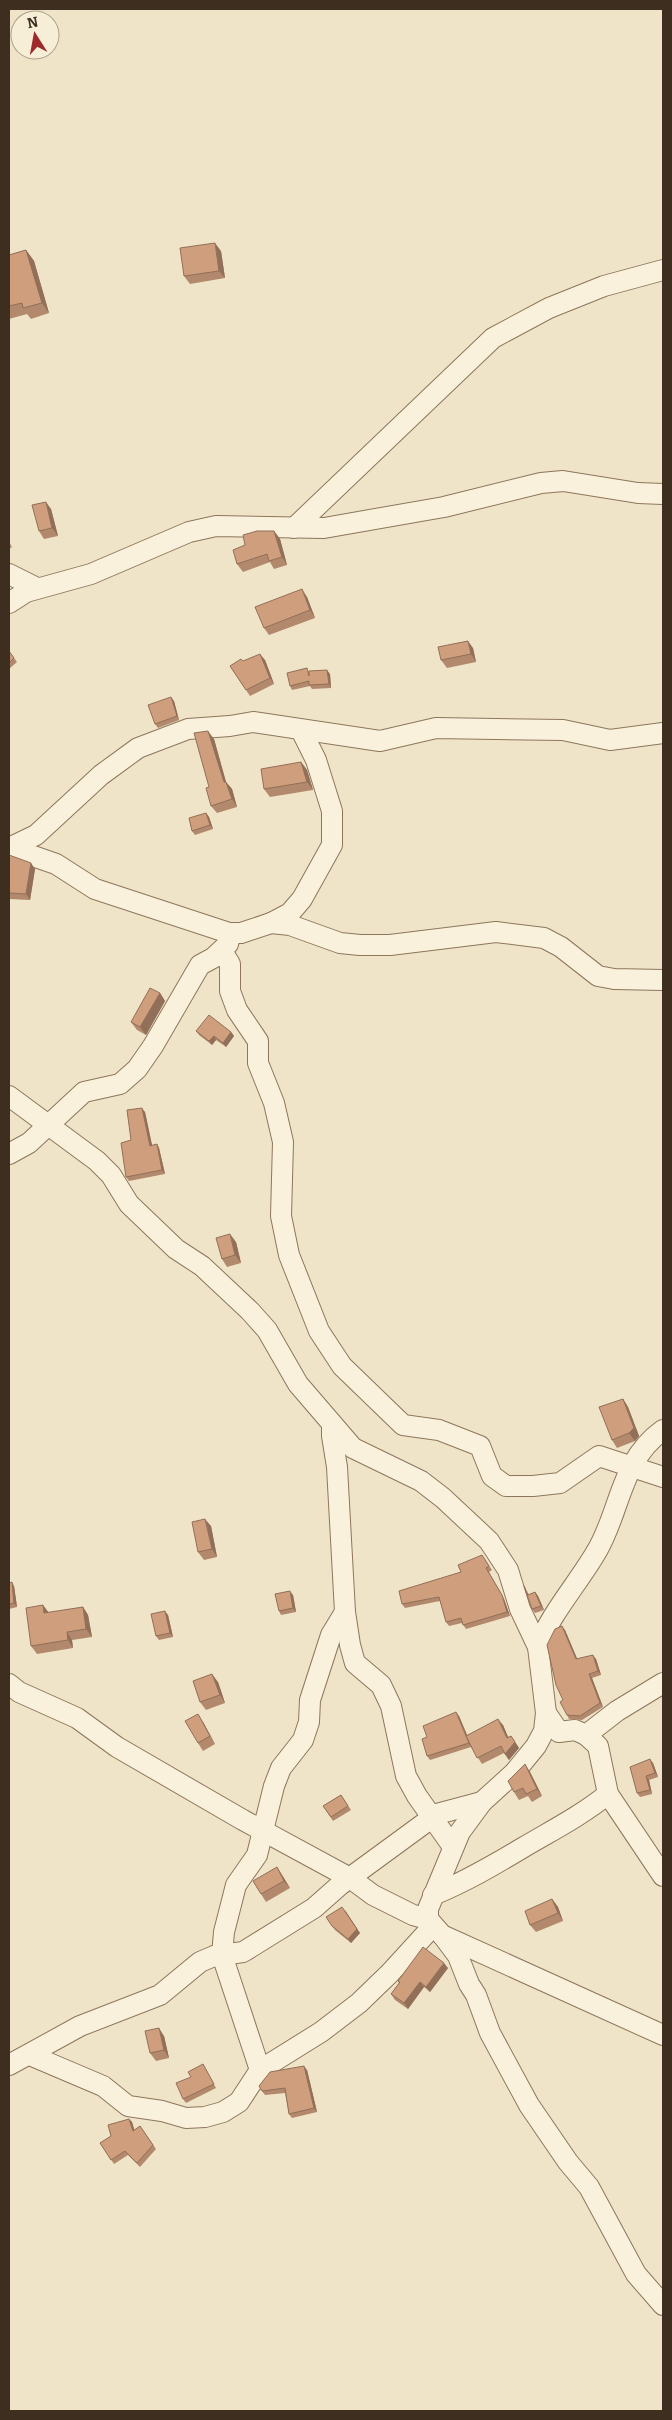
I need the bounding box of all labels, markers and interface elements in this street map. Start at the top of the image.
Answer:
north arrow [10,10,60,60]
text: N [26,13,40,32]

